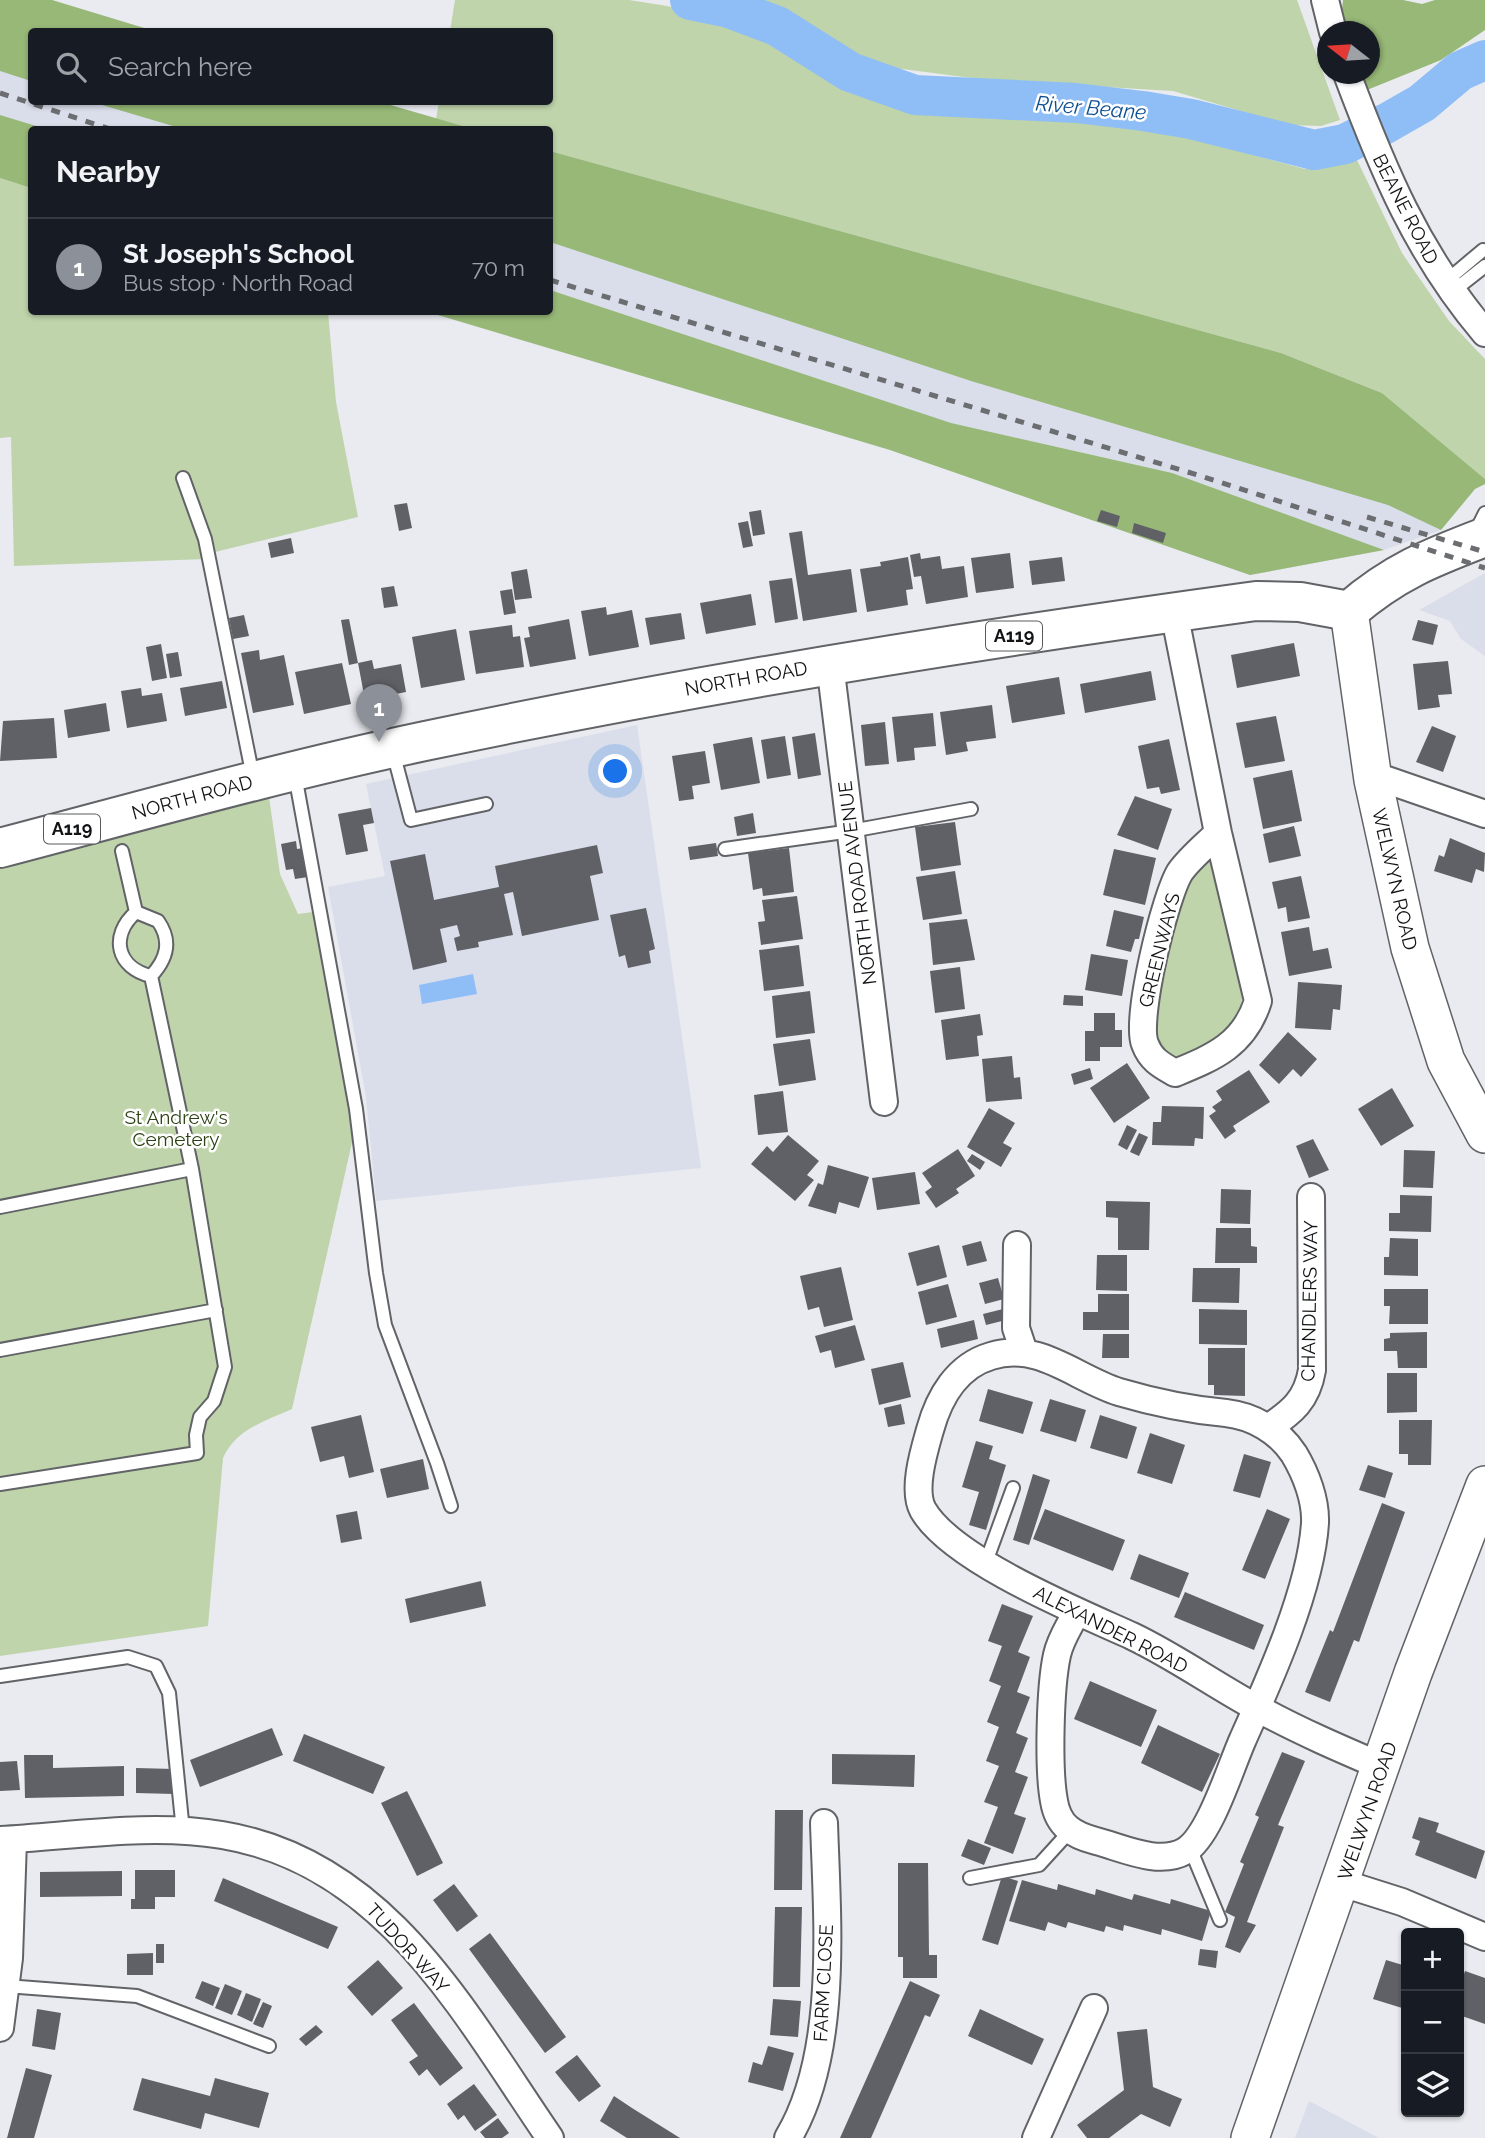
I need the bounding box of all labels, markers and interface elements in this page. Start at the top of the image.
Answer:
north arrow [1317,21,1380,84]
search box [28,28,553,105]
icon: search [52,48,90,86]
text: Search here [108,52,252,82]
water label: River Beane [1035,90,1148,125]
street label: BEANE ROAD [1369,150,1443,268]
text: Nearby [56,154,160,189]
text: St Joseph's School [123,239,354,269]
text: 1 [73,254,85,281]
text: 70 m [472,254,525,281]
text: Bus stop · North Road [123,269,353,296]
road number: A119 [986,622,1042,650]
street label: NORTH ROAD [683,656,809,700]
pin: 1 [356,684,402,742]
your location [598,754,632,788]
street label: NORTH ROAD [129,770,255,824]
street label: NORTH ROAD AVENUE [834,780,880,986]
street label: WELWYN ROAD [1368,806,1422,952]
road number: A119 [44,814,100,844]
street label: GREENWAYS [1134,890,1184,1010]
park label: St Andrew's Cemetery [124,1106,228,1150]
street label: CHANDLERS WAY [1297,1220,1321,1382]
street label: ALEXANDER ROAD [1030,1581,1192,1677]
street label: WELWYN ROAD [1333,1739,1401,1883]
street label: TUDOR WAY [362,1899,454,1998]
street label: FARM CLOSE [809,1924,837,2042]
map controls [1401,1928,1464,2117]
button: + [1401,1928,1464,1991]
button: − [1401,1991,1464,2054]
button: layers [1401,2054,1464,2117]

